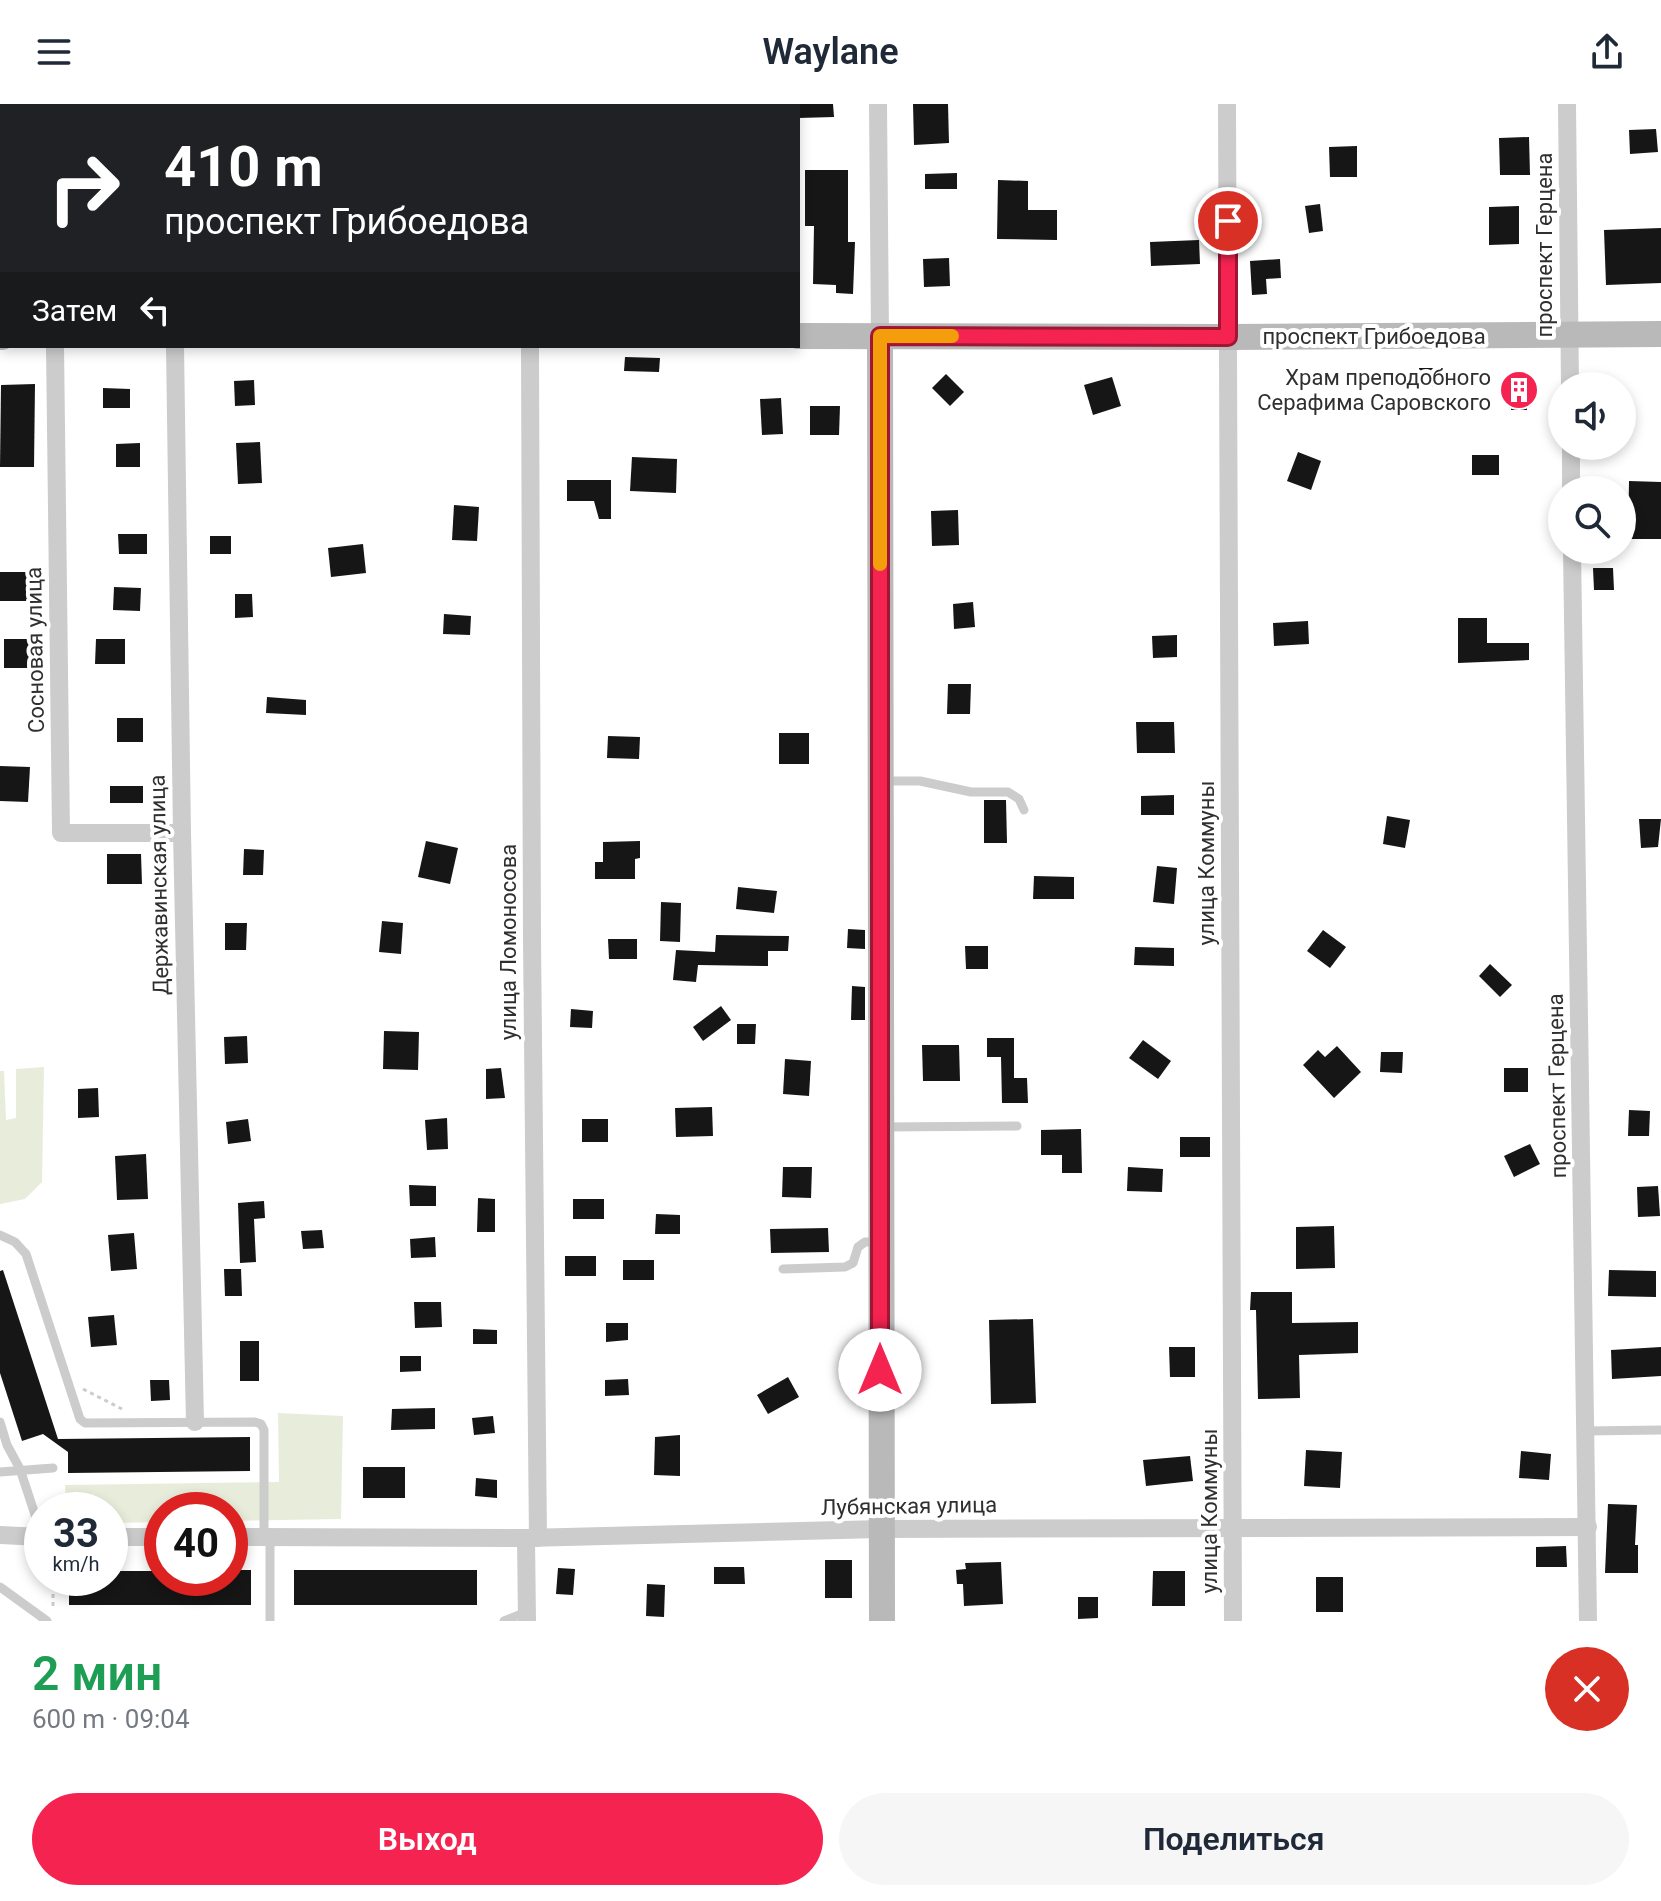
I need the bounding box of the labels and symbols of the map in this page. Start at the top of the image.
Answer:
street label: проспект Герцена [1532,152,1557,338]
pin [1194,187,1262,255]
street label: проспект Грибоедова [1262,324,1486,349]
place label: Храм преподобного Серафима Саровского [1257,365,1491,415]
building icon: Храм преподобного Серафима Саровского [1498,369,1540,411]
street label: Сосновая улица [21,567,49,733]
street label: Державинская улица [145,775,173,995]
street label: улица Коммуны [1194,780,1219,946]
street label: улица Ломоносова [496,844,521,1040]
street label: проспект Герцена [1543,993,1571,1179]
position arrow [838,1328,922,1412]
street label: улица Коммуны [1197,1428,1222,1594]
speed limit sign: 40 [144,1492,248,1596]
street label: Лубянская улица [821,1492,997,1520]

